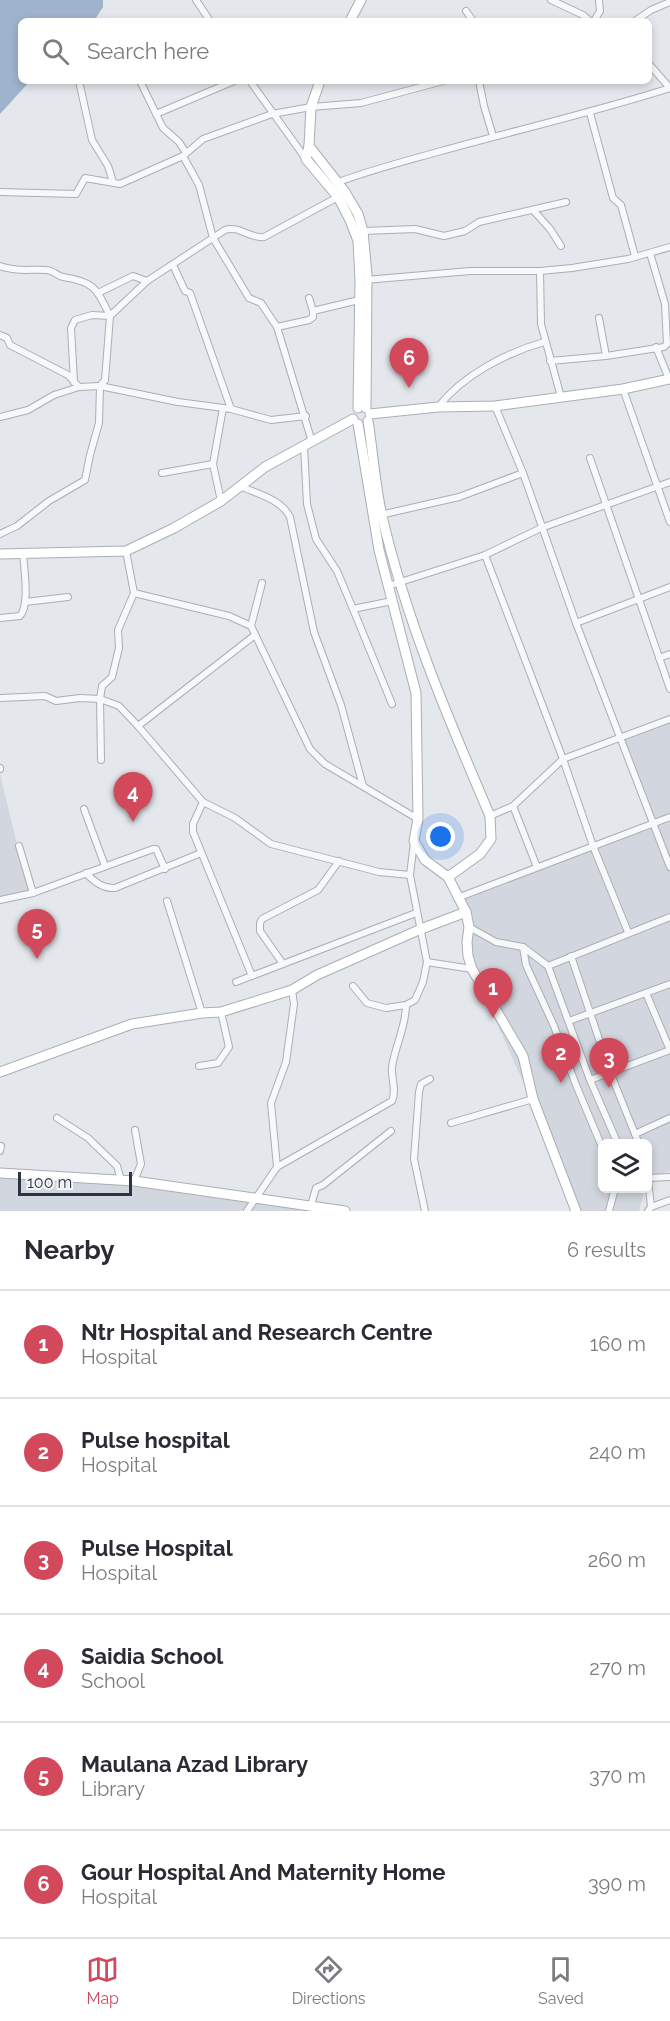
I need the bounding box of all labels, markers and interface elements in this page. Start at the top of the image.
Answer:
search box [18,18,652,84]
icon: search [39,35,72,68]
text: Search here [87,38,209,64]
pin: 6 [390,338,428,388]
pin: 4 [114,772,152,822]
your location [426,822,455,851]
pin: 5 [18,910,57,959]
pin: 1 [474,968,512,1018]
pin: 2 [542,1034,580,1083]
pin: 3 [590,1038,628,1088]
map controls [598,1139,652,1193]
button: layers [598,1139,652,1193]
scale bar [18,1169,132,1196]
text: 100 m [27,1173,72,1192]
text: Nearby [24,1235,114,1265]
text: 6 results [567,1238,646,1262]
text: Ntr Hospital and Research Centre [81,1319,432,1345]
text: 1 [39,1332,48,1356]
text: 160 m [590,1332,646,1356]
text: Hospital [81,1345,157,1369]
text: Pulse hospital [81,1427,230,1453]
text: 2 [38,1440,49,1464]
text: 240 m [589,1440,646,1464]
text: Hospital [81,1453,157,1477]
text: Pulse Hospital [81,1535,233,1561]
text: 3 [38,1548,49,1572]
text: 260 m [588,1548,646,1572]
text: Hospital [81,1561,157,1585]
text: Saidia School [81,1643,223,1669]
text: 4 [38,1656,49,1680]
text: 270 m [589,1656,646,1680]
text: School [81,1669,145,1693]
text: Maulana Azad Library [81,1751,308,1777]
text: 5 [38,1764,49,1788]
text: 370 m [589,1764,646,1788]
text: Library [81,1777,145,1801]
text: Gour Hospital And Maternity Home [81,1859,445,1885]
text: 6 [37,1872,50,1896]
text: 390 m [588,1872,646,1896]
text: Hospital [81,1885,157,1909]
tab: Map [86,1953,119,2008]
tab: Directions [292,1953,366,2008]
tab: Saved [538,1953,584,2008]

